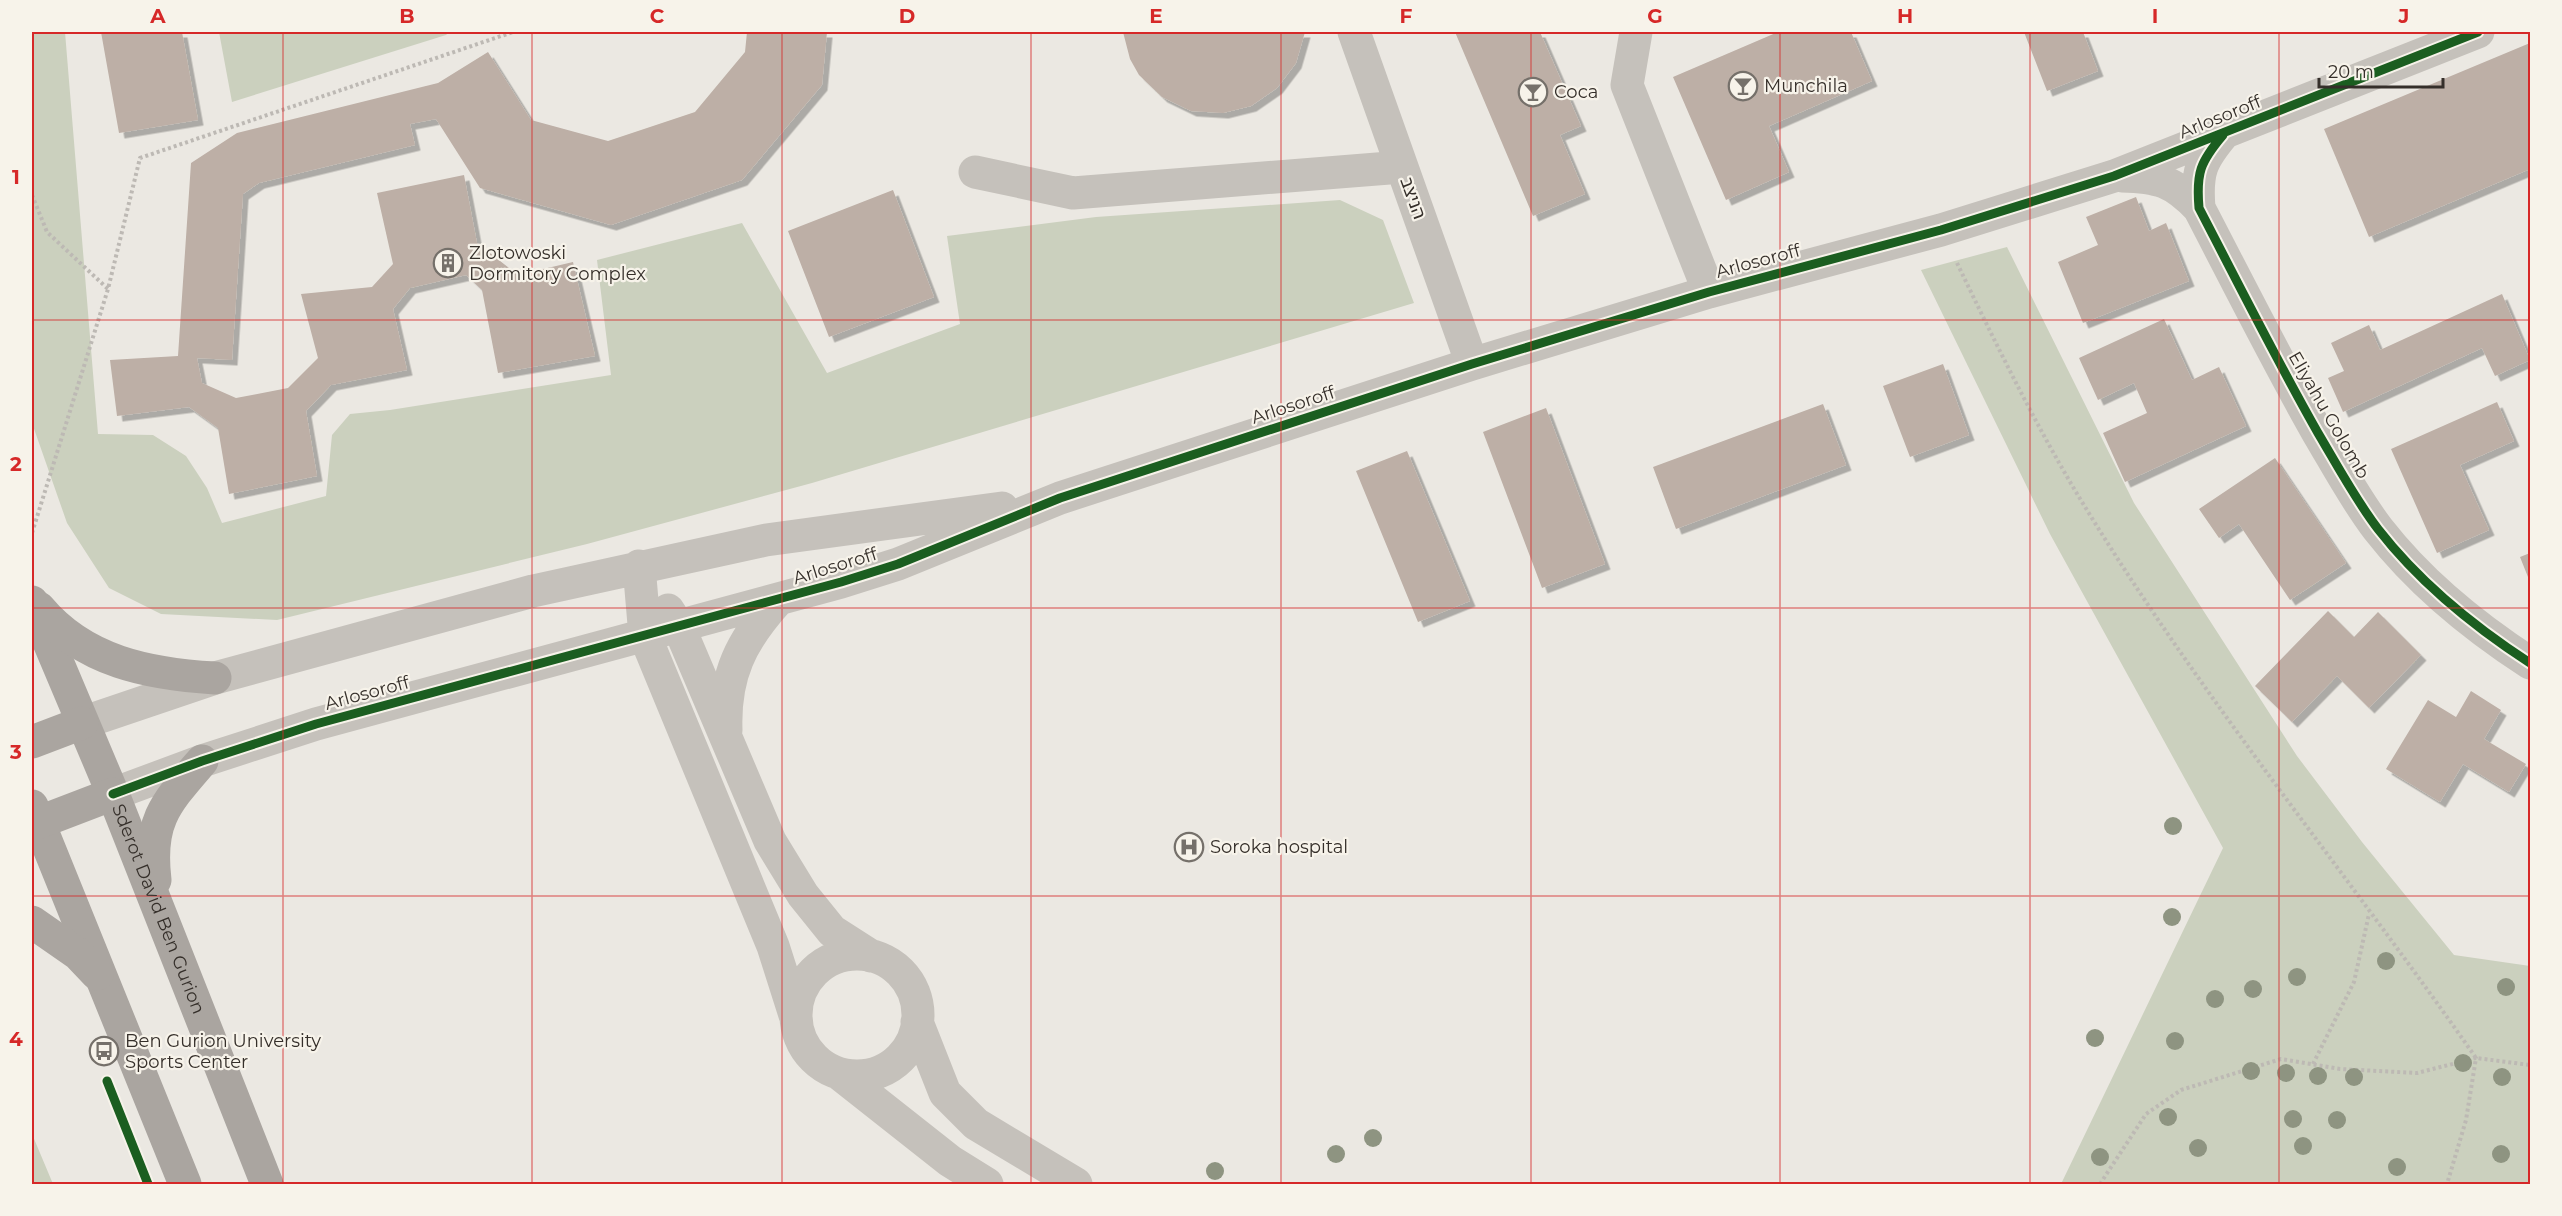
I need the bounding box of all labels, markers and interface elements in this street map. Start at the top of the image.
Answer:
text: A [149,4,166,28]
text: B [399,4,415,28]
text: C [650,4,665,28]
text: D [899,4,915,28]
text: E [1149,4,1163,28]
text: F [1400,4,1413,28]
text: G [1647,4,1663,28]
text: H [1897,4,1913,28]
text: I [2152,4,2158,28]
text: J [2398,4,2409,28]
scale bar [2319,51,2444,89]
text: 20 m [2328,61,2374,83]
bar icon: Munchila [1727,70,1759,102]
place label: Munchila [1764,75,1848,97]
bar icon: Coca [1517,76,1549,108]
place label: Coca [1554,81,1598,103]
street label: Arlosoroff [2176,90,2265,143]
text: 1 [12,165,20,189]
street label: הניצב [1395,174,1431,222]
street label: Arlosoroff [1713,239,1804,283]
place label: Zlotowoski Dormitory Complex [469,242,646,285]
building icon: Zlotowoski Dormitory Complex [432,247,464,279]
street label: Eliyahu Golomb [2284,347,2374,483]
street label: Arlosoroff [1248,381,1338,429]
text: 2 [10,452,22,476]
street label: Arlosoroff [790,543,881,589]
street label: Arlosoroff [322,671,413,715]
text: 3 [9,740,22,764]
street label: Sderot David Ben Gurion [107,801,210,1017]
hospital icon: Soroka hospital [1173,831,1205,863]
place label: Soroka hospital [1210,836,1348,858]
text: 4 [9,1027,23,1051]
place label: Ben Gurion University Sports Center [125,1030,321,1073]
bus stop icon: Ben Gurion University Sports Center [88,1035,120,1067]

